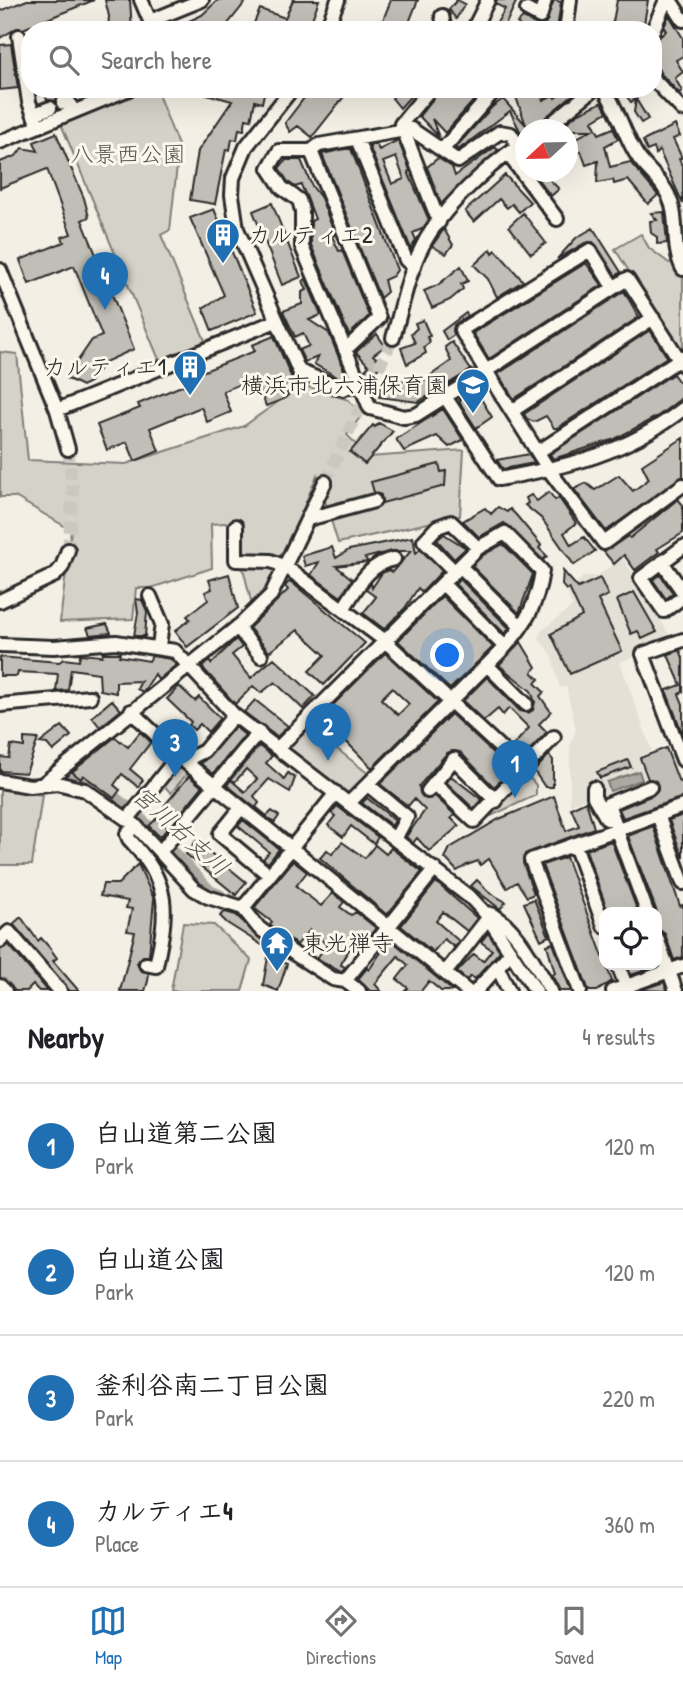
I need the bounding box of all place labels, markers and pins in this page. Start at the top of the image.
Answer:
building icon: カルティエ2 [204,216,242,265]
place label: カルティエ2 [248,219,373,250]
pin: 4 [82,252,128,310]
building icon: カルティエ1 [171,348,209,397]
place label: カルティエ1 [44,351,166,382]
school or university icon: 横浜市北六浦保育園 [454,366,492,415]
place label: 横浜市北六浦保育園 [241,369,448,400]
pin: 2 [305,703,351,761]
pin: 3 [152,719,198,777]
pin: 1 [492,740,538,798]
temple icon: 東光禅寺 [258,924,296,973]
place label: 東光禅寺 [302,927,394,958]

